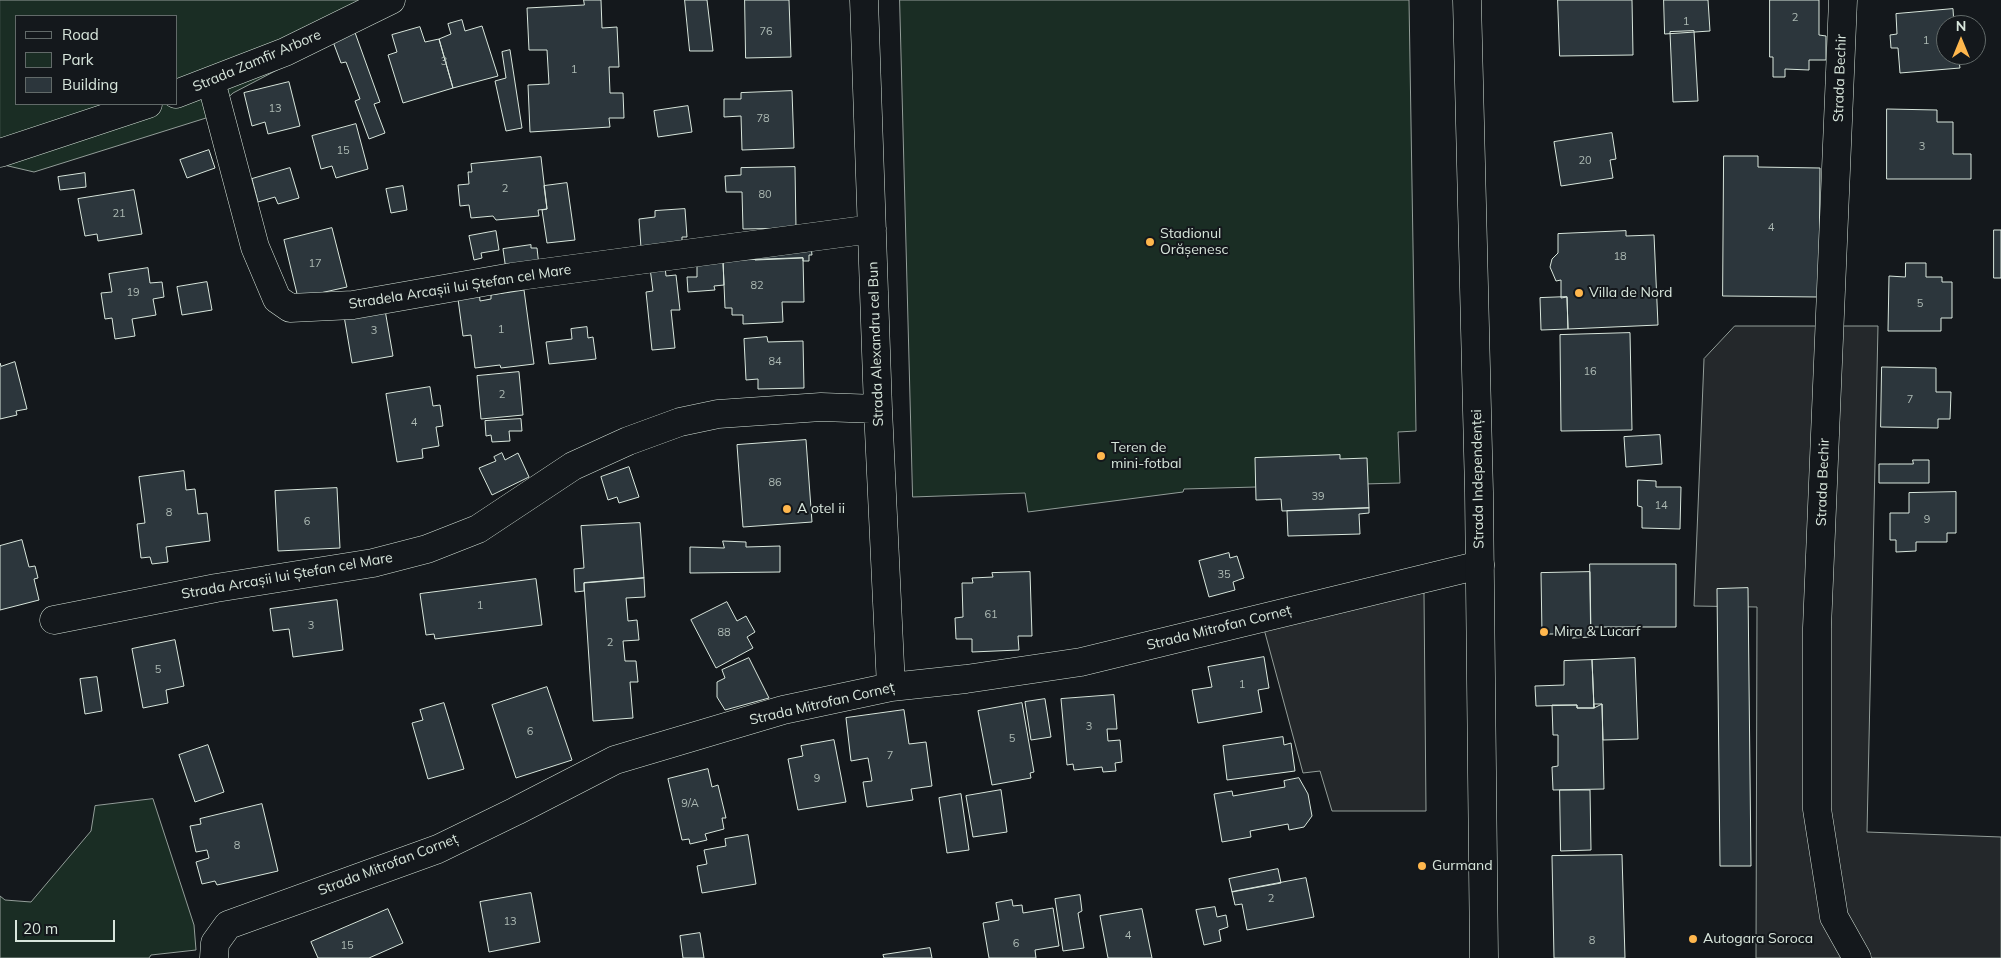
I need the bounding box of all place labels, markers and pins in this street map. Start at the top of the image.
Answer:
place label: Stadionul Orășenesc [1160,226,1229,258]
marker: Stadionul Orășenesc [1144,236,1156,248]
place label: Villa de Nord [1589,285,1672,301]
marker: Villa de Nord [1573,287,1585,299]
place label: Teren de mini-fotbal [1111,440,1182,472]
marker: Teren de mini-fotbal [1095,450,1107,462]
place label: A otel ii [797,501,845,517]
marker: A otel ii [781,503,793,515]
place label: Mira & Lucarf [1554,624,1640,640]
marker: Mira & Lucarf [1538,626,1550,638]
place label: Gurmand [1432,858,1493,874]
marker: Gurmand [1416,860,1428,872]
place label: Autogara Soroca [1703,931,1813,947]
marker: Autogara Soroca [1687,933,1699,945]

